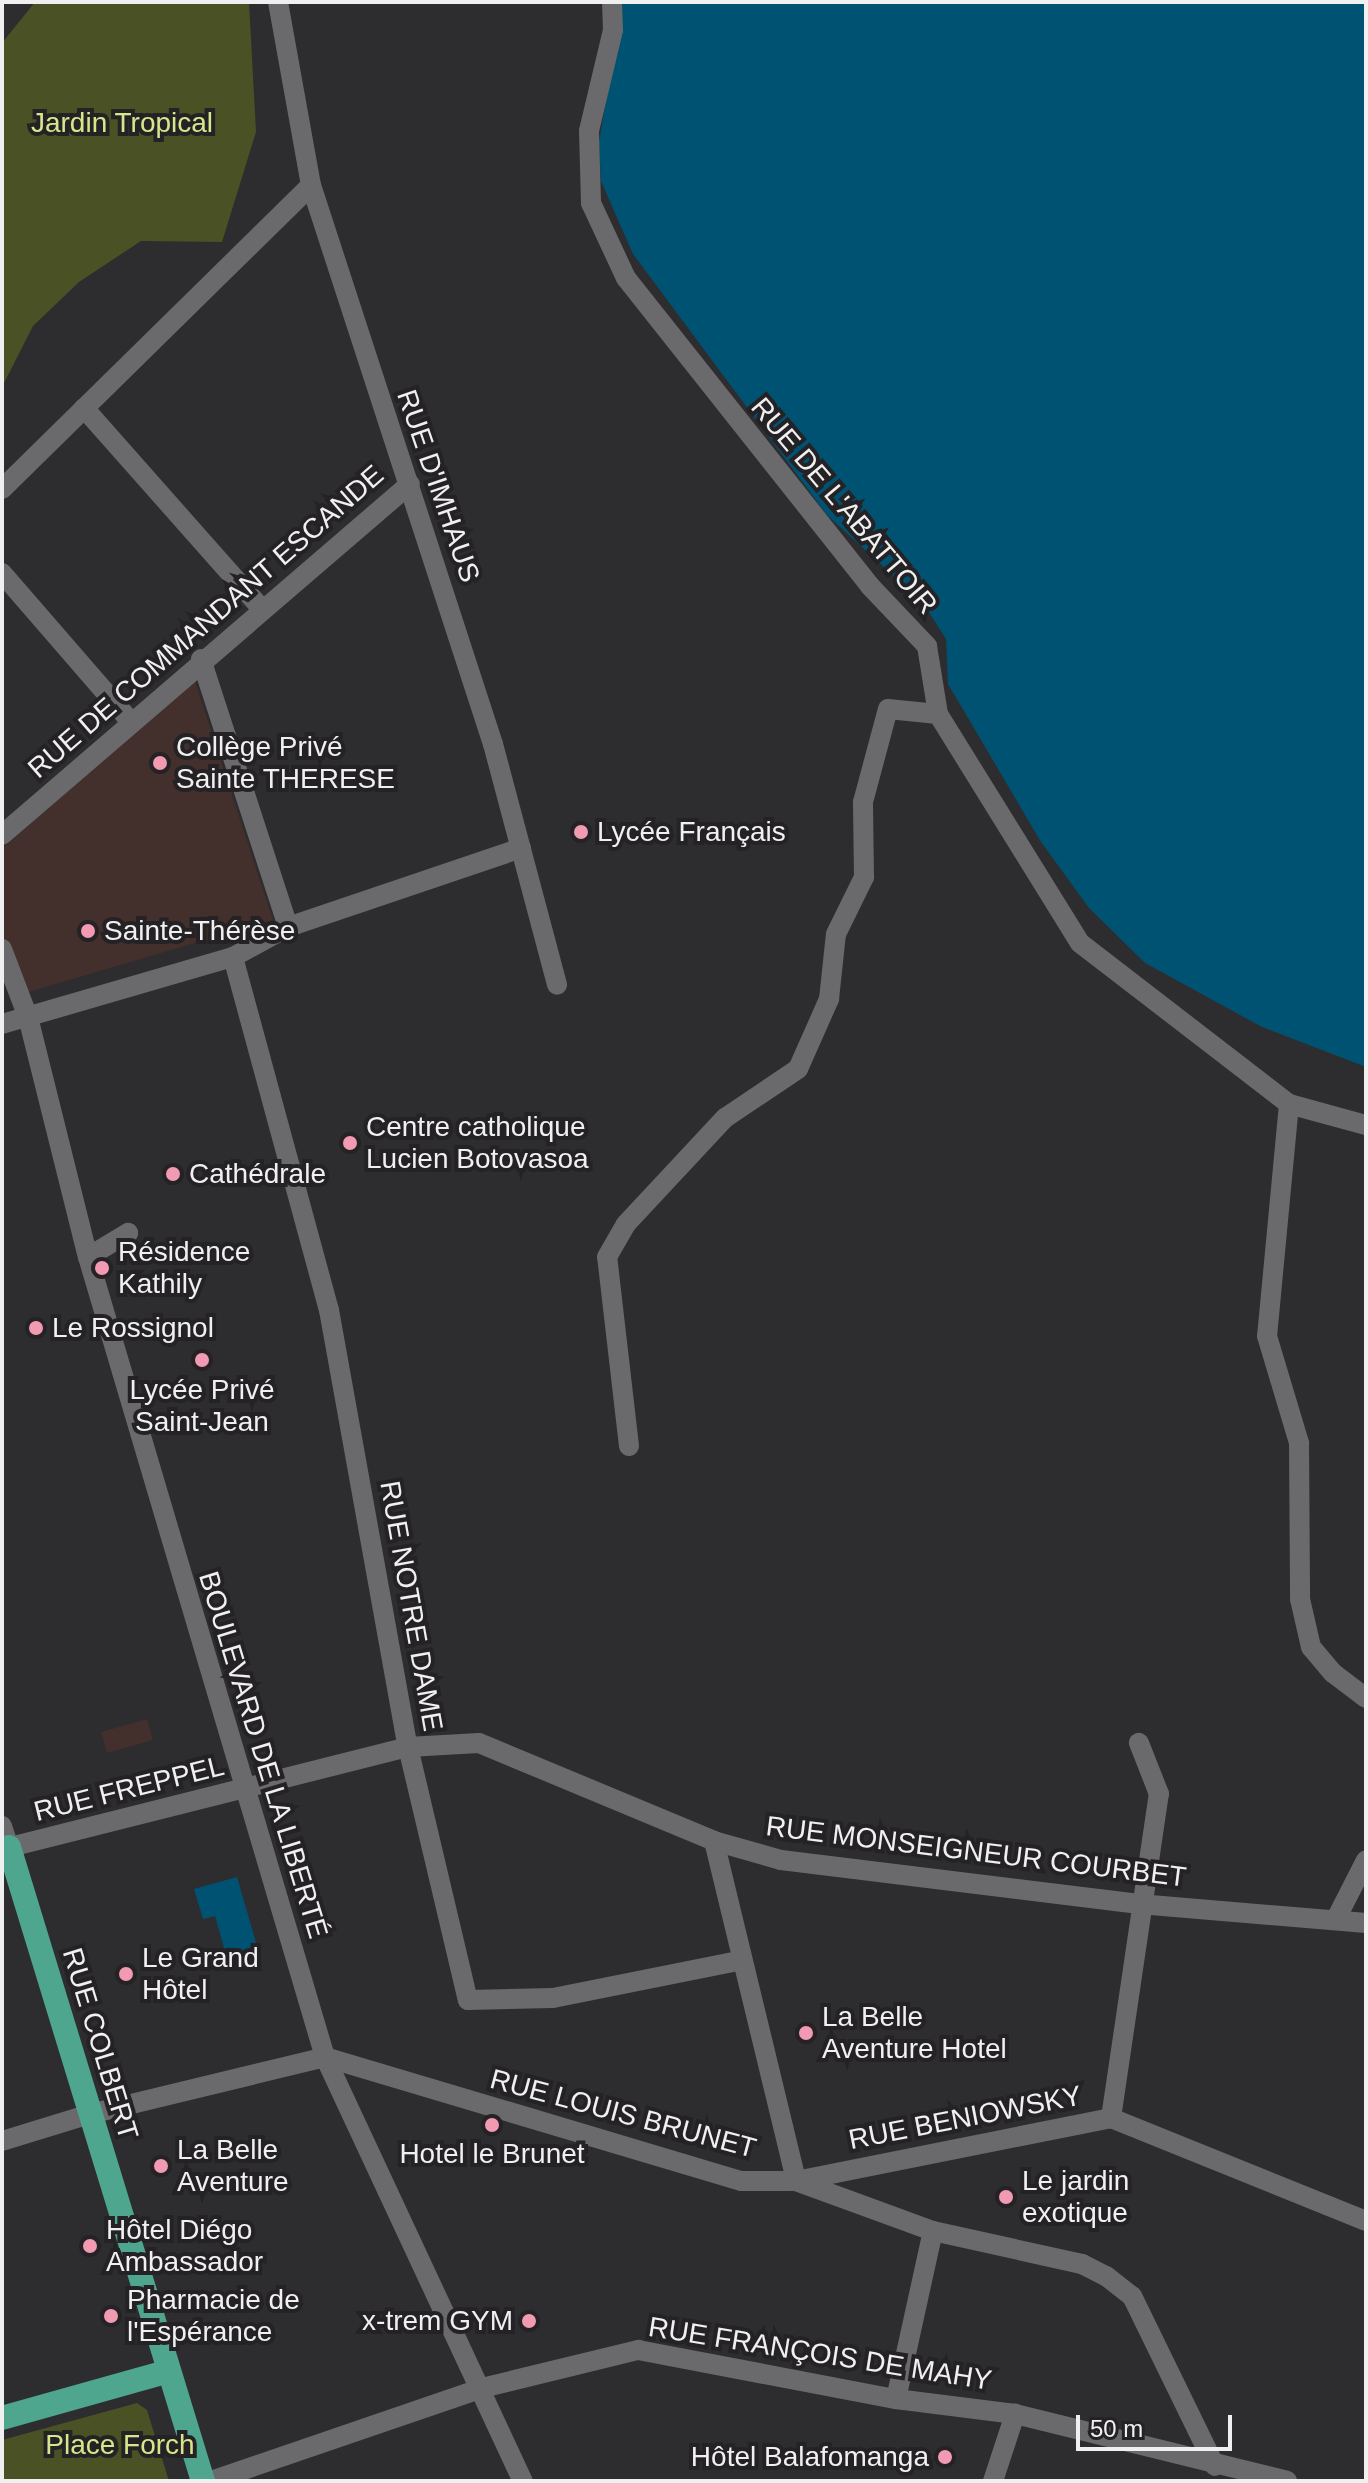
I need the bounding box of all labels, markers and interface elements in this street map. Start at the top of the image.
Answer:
park label: Jardin Tropical [31,106,213,140]
street label: RUE D'IMHAUS [389,385,487,587]
street label: RUE DE L'ABATTOIR [744,391,944,621]
street label: RUE DE COMMANDANT ESCANDE [21,458,391,786]
place label: Collège Privé Sainte THERESE [176,730,395,796]
marker: Collège Privé Sainte THERESE [151,754,169,772]
place label: Lycée Français [597,815,786,849]
marker: Lycée Français [572,823,590,841]
place label: Sainte-Thérèse [104,914,295,948]
marker: Sainte-Thérèse [79,922,97,940]
place label: Centre catholique Lucien Botovasoa [366,1110,589,1176]
marker: Centre catholique Lucien Botovasoa [341,1134,359,1152]
place label: Cathédrale [189,1157,326,1191]
marker: Cathédrale [164,1165,182,1183]
place label: Résidence Kathily [118,1235,250,1301]
marker: Résidence Kathily [93,1259,111,1277]
place label: Le Rossignol [52,1311,214,1345]
marker: Le Rossignol [27,1319,45,1337]
marker: Lycée Privé Saint-Jean [193,1351,211,1369]
place label: Lycée Privé Saint-Jean [129,1373,275,1439]
street label: RUE NOTRE DAME [372,1478,450,1734]
street label: BOULEVARD DE LA LIBERTÉ [191,1567,335,1943]
street label: RUE FREPPEL [31,1749,227,1829]
street label: RUE MONSEIGNEUR COURBET [764,1810,1188,1894]
place label: Le Grand Hôtel [142,1941,259,2007]
street label: RUE COLBERT [55,1944,145,2144]
marker: Le Grand Hôtel [117,1965,135,1983]
place label: La Belle Aventure Hotel [822,2000,1007,2066]
marker: La Belle Aventure Hotel [797,2024,815,2042]
street label: RUE LOUIS BRUNET [486,2062,760,2166]
street label: RUE BENIOWSKY [846,2079,1084,2157]
marker: Hotel le Brunet [483,2116,501,2134]
place label: La Belle Aventure [177,2133,289,2199]
place label: Hotel le Brunet [399,2137,585,2171]
marker: La Belle Aventure [152,2157,170,2175]
place label: Le jardin exotique [1022,2164,1129,2230]
marker: Le jardin exotique [997,2188,1015,2206]
place label: Hôtel Diégo Ambassador [106,2213,263,2279]
marker: Hôtel Diégo Ambassador [81,2237,99,2255]
place label: Pharmacie de l'Espérance [127,2283,300,2349]
place label: x-trem GYM [362,2304,513,2338]
marker: Pharmacie de l'Espérance [102,2307,120,2325]
street label: RUE FRANÇOIS DE MAHY [646,2310,994,2398]
marker: x-trem GYM [520,2312,538,2330]
scale bar [1080,2399,1236,2449]
text: 50 m [1090,2415,1143,2442]
park label: Place Forch [45,2428,195,2462]
place label: Hôtel Balafomanga [691,2440,929,2474]
marker: Hôtel Balafomanga [936,2448,954,2466]

